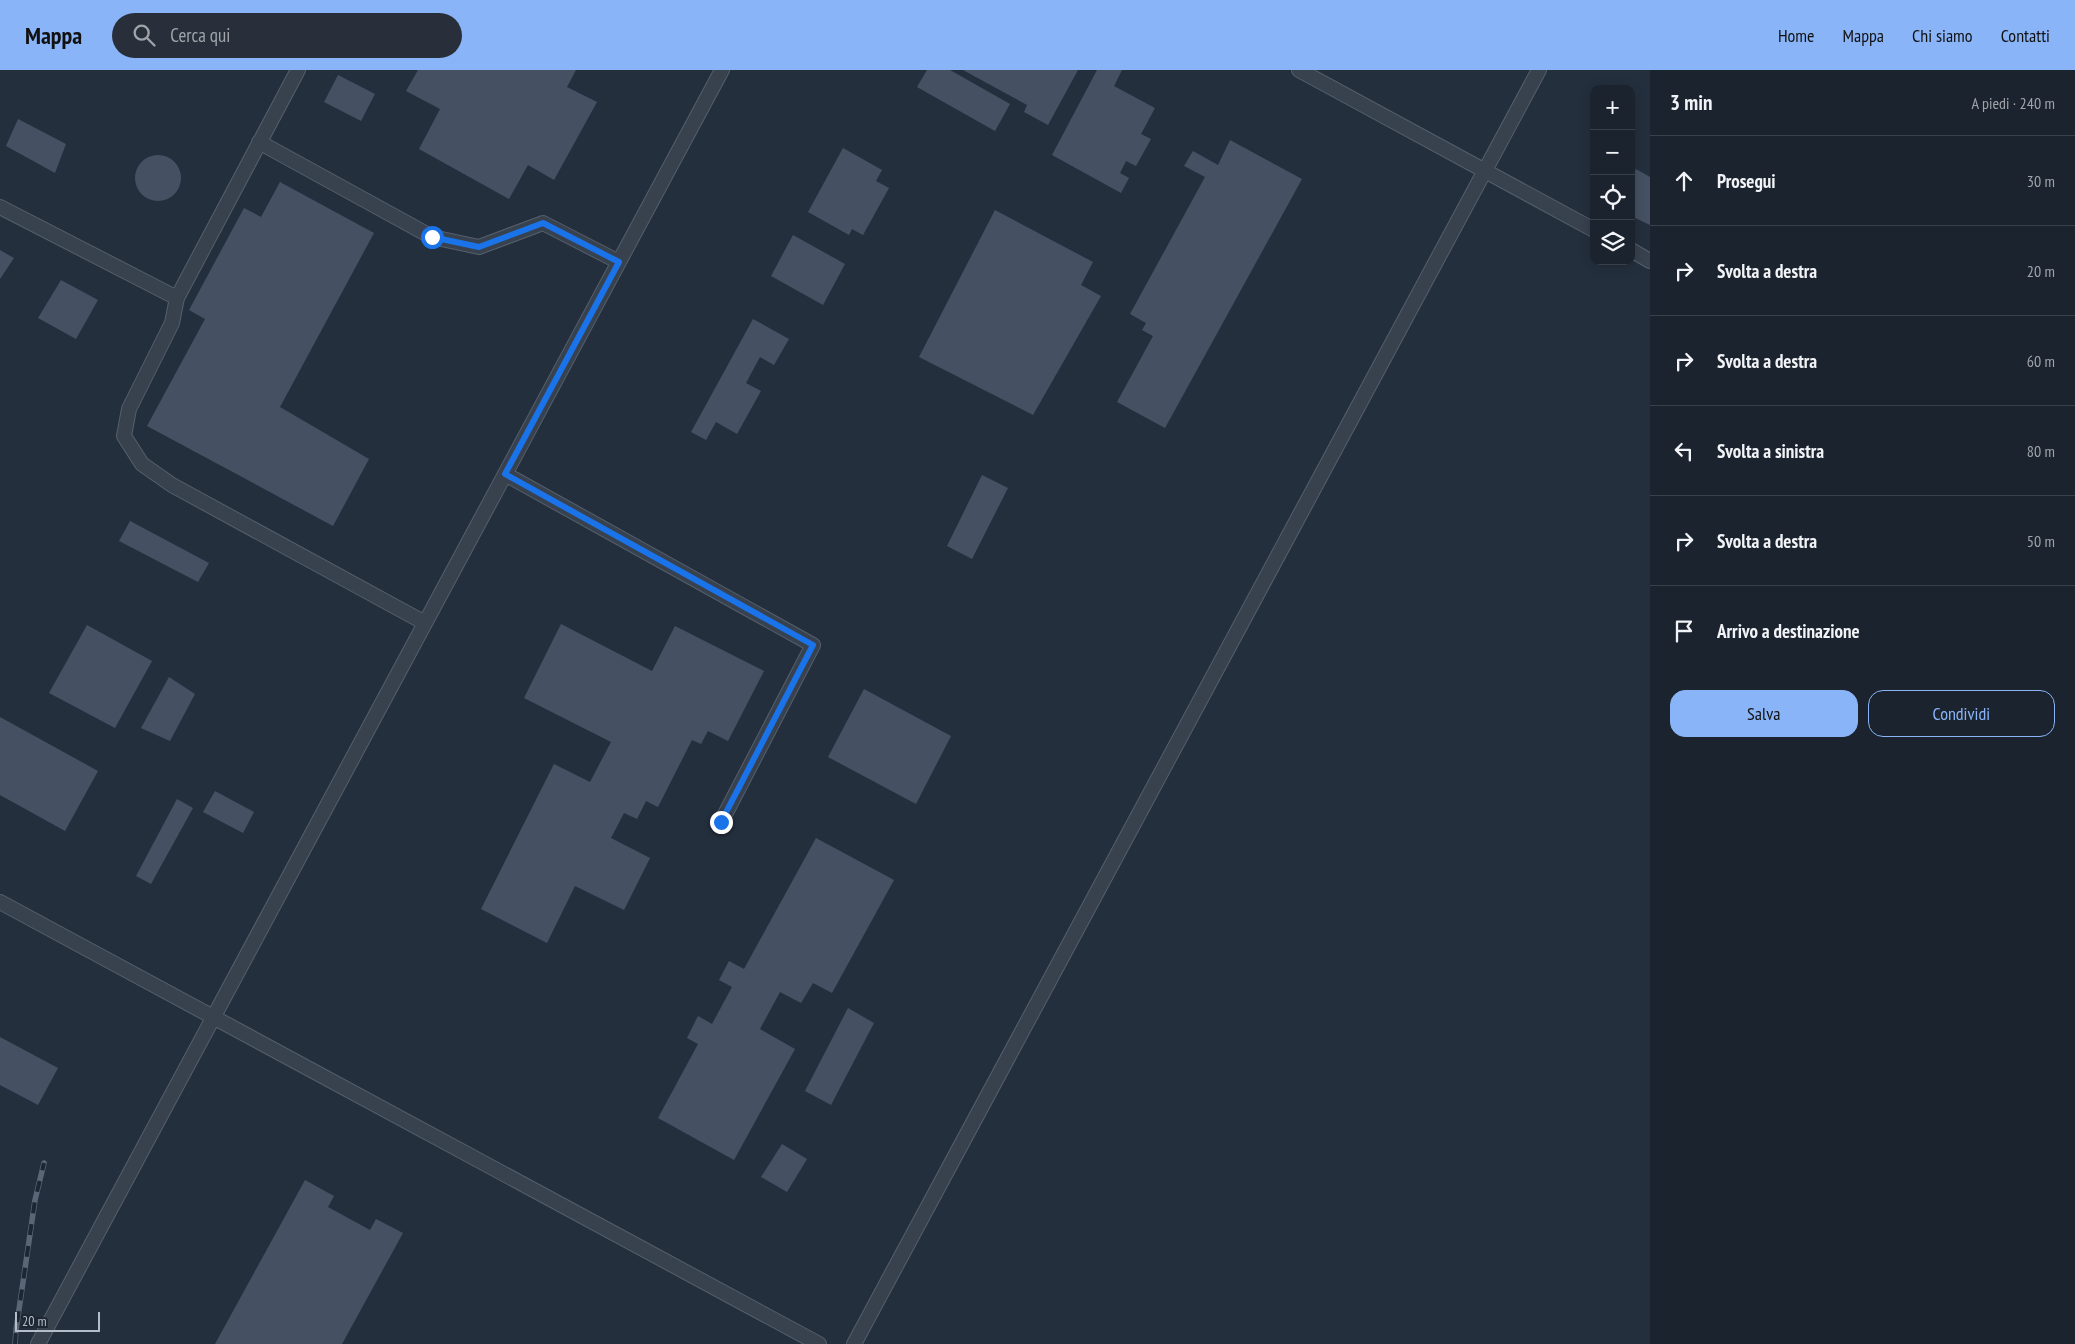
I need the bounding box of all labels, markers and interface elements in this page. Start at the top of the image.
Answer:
search box [112,13,462,58]
text: Mappa [25,20,82,51]
icon: search [130,21,158,49]
text: Cerca qui [170,23,230,47]
text: Home [1778,24,1815,47]
text: Mappa [1843,24,1884,47]
text: Chi siamo [1912,24,1973,47]
text: Contatti [2001,24,2050,47]
map controls [1590,85,1635,265]
button: + [1590,85,1635,130]
text: 3 min [1670,89,1712,116]
text: A piedi · 240 m [1972,93,2055,113]
button: − [1590,130,1635,175]
icon: ahead [1670,167,1698,195]
text: Prosegui [1717,169,1776,193]
text: 30 m [2027,171,2055,191]
button: locate [1590,175,1635,220]
button: layers [1590,220,1635,265]
route start [421,226,444,249]
icon: right [1670,257,1698,285]
text: Svolta a destra [1717,259,1817,283]
text: 20 m [2027,261,2055,281]
icon: right [1670,347,1698,375]
text: Svolta a destra [1717,349,1817,373]
text: 60 m [2027,351,2055,371]
icon: left [1670,437,1698,465]
text: Svolta a sinistra [1717,439,1824,463]
text: 80 m [2027,441,2055,461]
icon: right [1670,527,1698,555]
text: Svolta a destra [1717,529,1817,553]
text: 50 m [2027,531,2055,551]
icon: arrive [1670,617,1698,645]
text: Arrivo a destinazione [1717,619,1860,643]
button: Salva [1670,690,1858,737]
button: Condividi [1868,690,2055,737]
route end [710,811,733,834]
scale bar [15,1309,100,1332]
text: 20 m [22,1312,47,1330]

